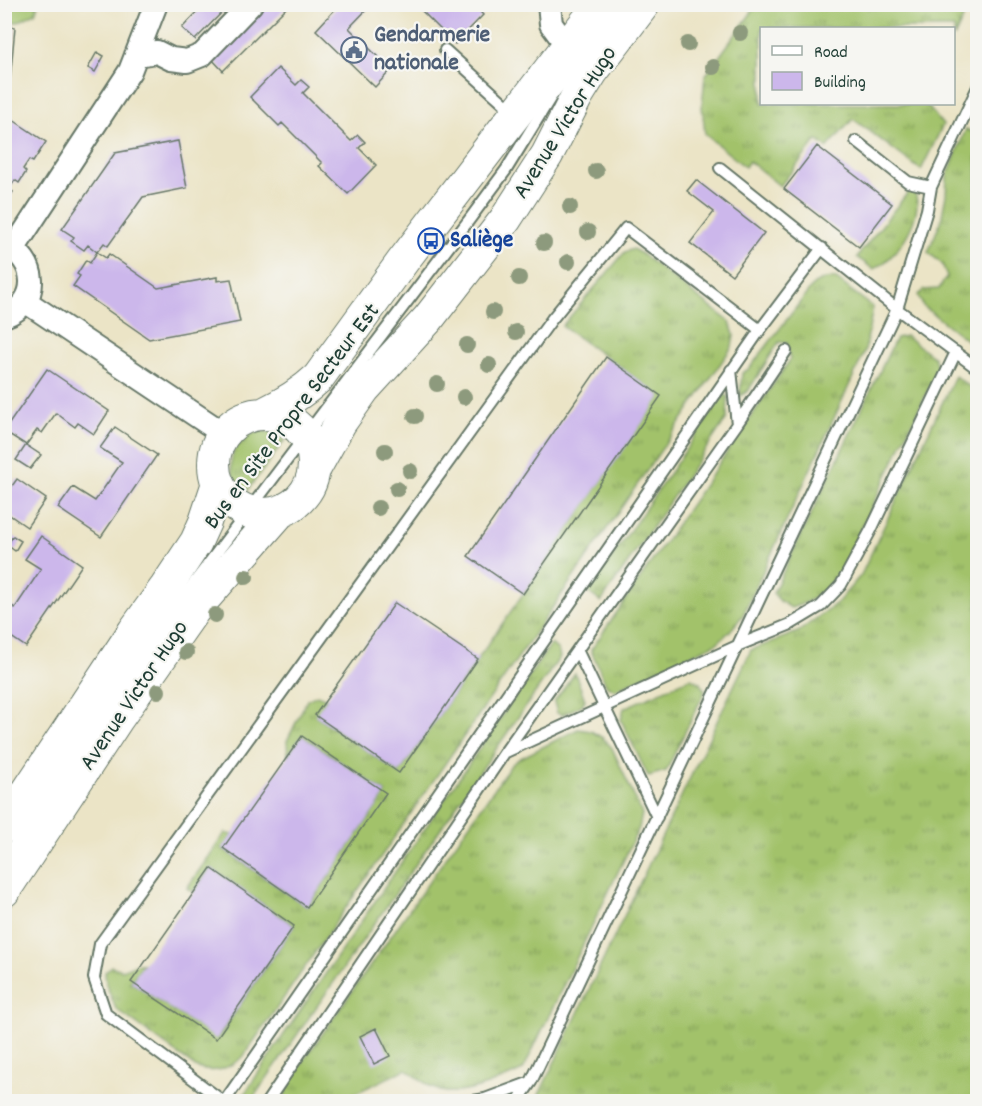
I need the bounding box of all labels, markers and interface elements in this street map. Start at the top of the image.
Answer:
place label: Gendarmerie nationale [374,19,491,81]
legend [760,27,955,105]
public building icon: Gendarmerie nationale [339,35,369,65]
street label: Avenue Victor Hugo [505,40,627,206]
text: Road [814,41,848,66]
text: Building [814,71,866,96]
place label: Saliège [450,224,514,258]
bus stop icon: Saliège [416,226,446,256]
street label: Bus en Site Propre Secteur Est [196,297,390,537]
street label: Avenue Victor Hugo [72,614,198,778]

